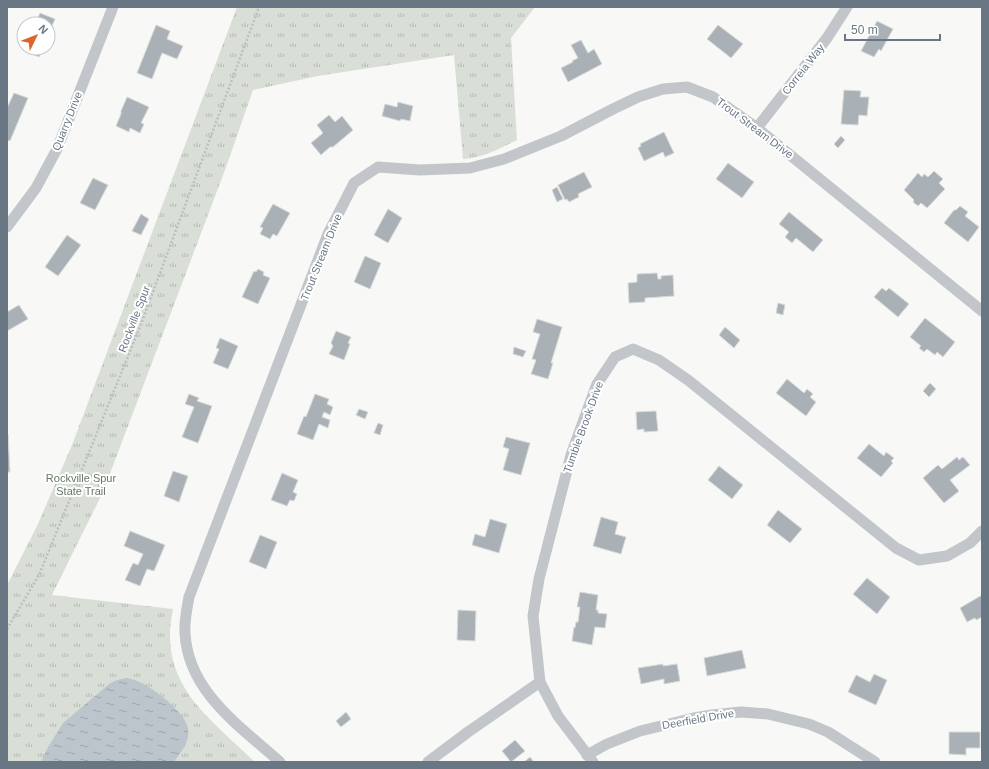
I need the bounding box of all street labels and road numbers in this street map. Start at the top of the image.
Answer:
street label: Correia Way [780,41,827,97]
street label: Quarry Drive [50,90,84,152]
street label: Trout Stream Drive [714,95,796,161]
street label: Trout Stream Drive [298,212,344,302]
street label: Rockville Spur [116,284,152,354]
street label: Tumble Brook Drive [561,379,605,475]
street label: Deerfield Drive [661,707,735,731]

